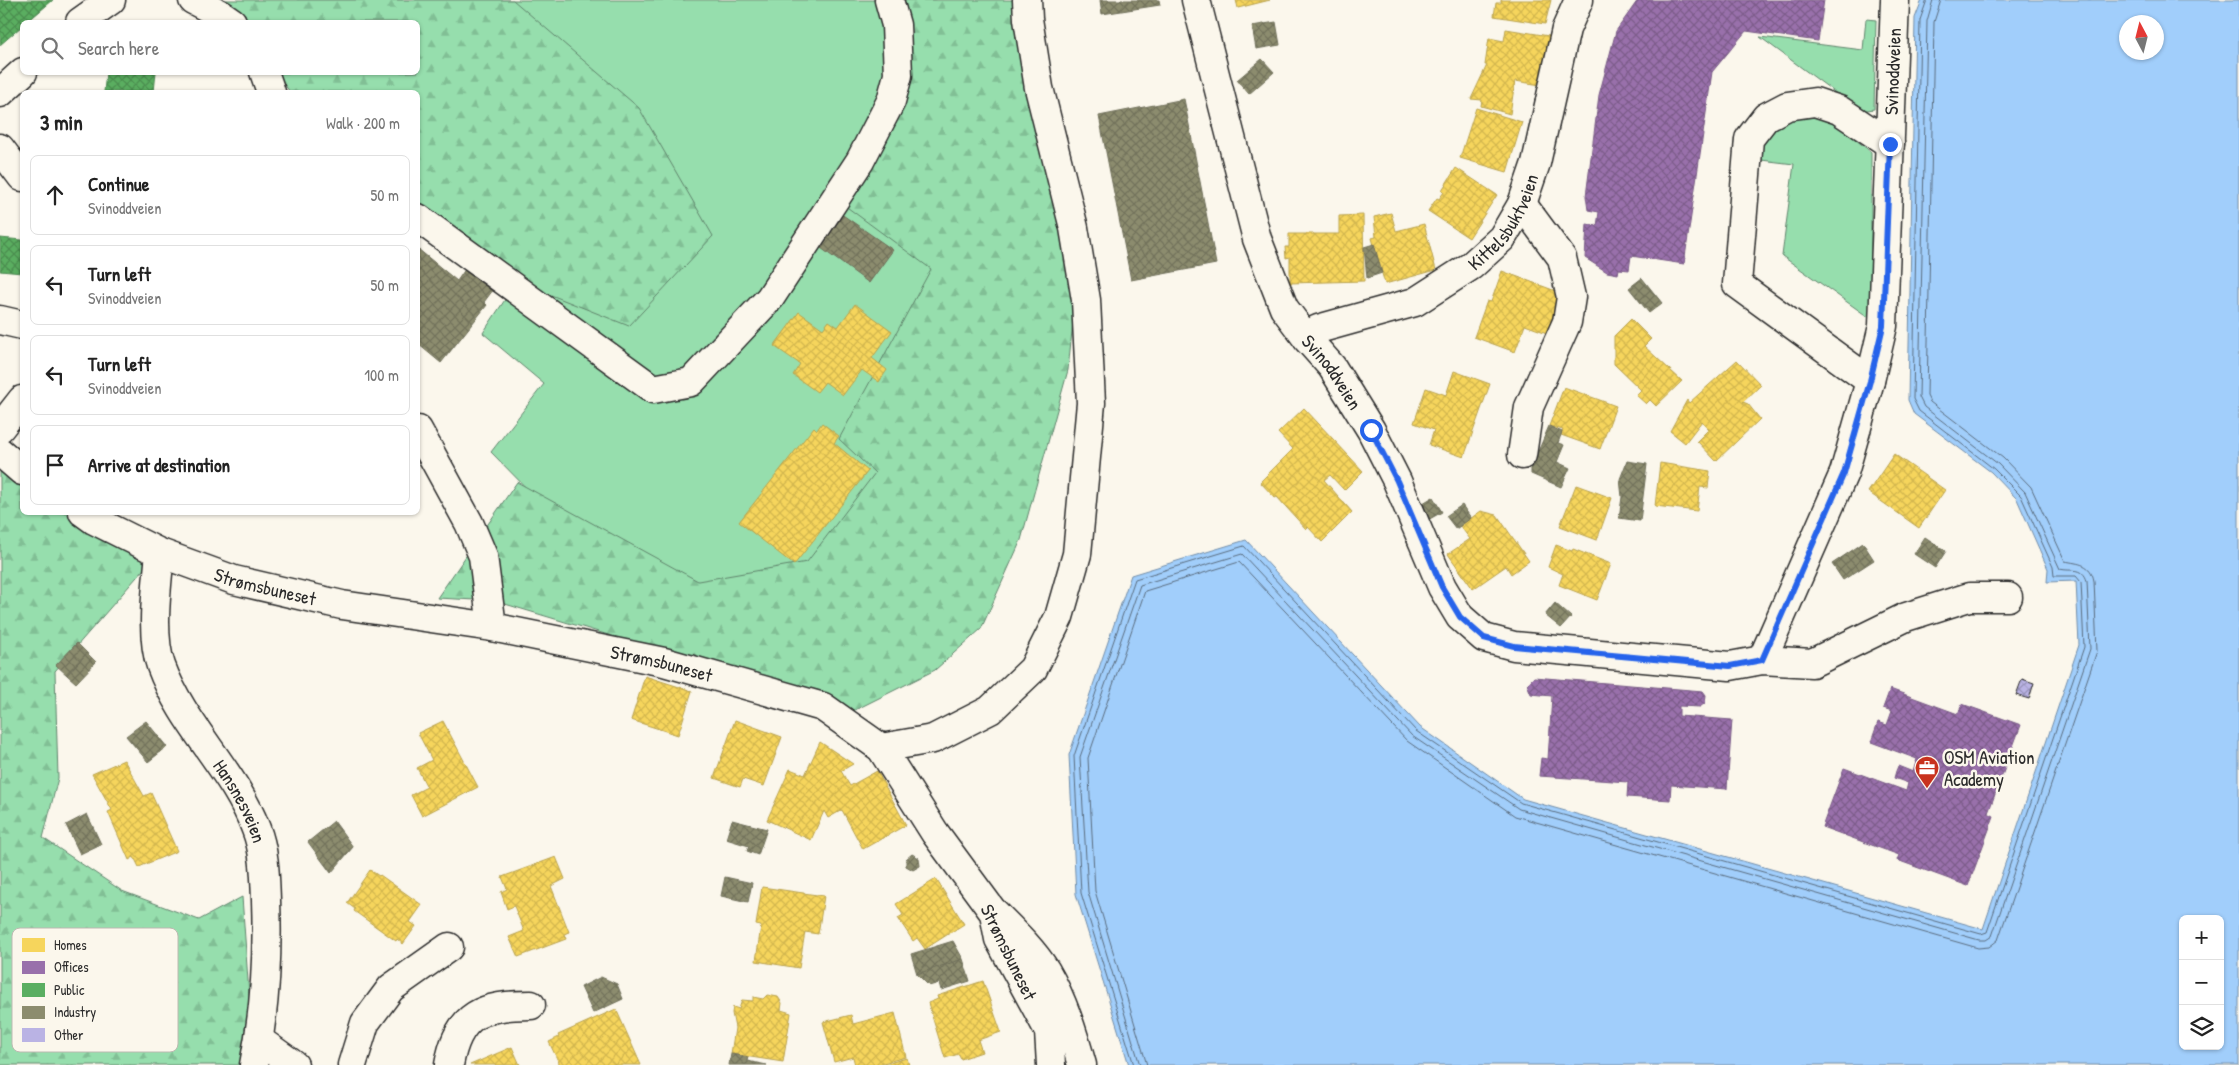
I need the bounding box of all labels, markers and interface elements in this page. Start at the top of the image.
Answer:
north arrow [2119,15,2164,60]
search box [20,20,420,75]
street label: Svinoddveien [1878,27,1907,116]
icon: search [38,34,66,62]
text: Search here [78,35,159,61]
text: 3 min [40,108,83,137]
text: Walk · 200 m [326,112,400,134]
route end [1879,133,1902,156]
street label: Kittelsbuktveien [1462,170,1544,276]
text: Continue [88,171,149,197]
icon: ahead [41,181,69,209]
text: 50 m [371,184,399,206]
text: Svinoddveien [88,197,161,219]
text: Turn left [88,261,151,287]
icon: left [41,271,69,299]
text: 50 m [371,274,399,296]
text: Svinoddveien [88,287,161,309]
street label: Svinoddveien [1296,329,1368,414]
text: Turn left [88,351,151,377]
icon: left [41,361,69,389]
text: 100 m [364,364,399,386]
text: Svinoddveien [88,377,161,399]
route start [1360,419,1383,442]
icon: arrive [41,451,69,479]
text: Arrive at destination [88,452,230,478]
street label: Strømsbuneset [211,561,319,612]
street label: Strømsbuneset [608,638,716,688]
place label: OSM Aviation Academy [1944,744,2035,792]
street label: Hansnesveien [207,754,273,846]
office icon: OSM Aviation Academy [1914,755,1940,789]
street label: Strømsbuneset [975,900,1044,1005]
map controls [2179,915,2224,1050]
button: + [2179,915,2224,960]
legend [12,928,178,1052]
text: Homes [54,935,87,954]
text: Offices [54,957,89,976]
button: − [2179,960,2224,1005]
text: Public [54,980,85,999]
text: Industry [54,1002,96,1022]
button: layers [2179,1005,2224,1050]
text: Other [54,1025,84,1044]

